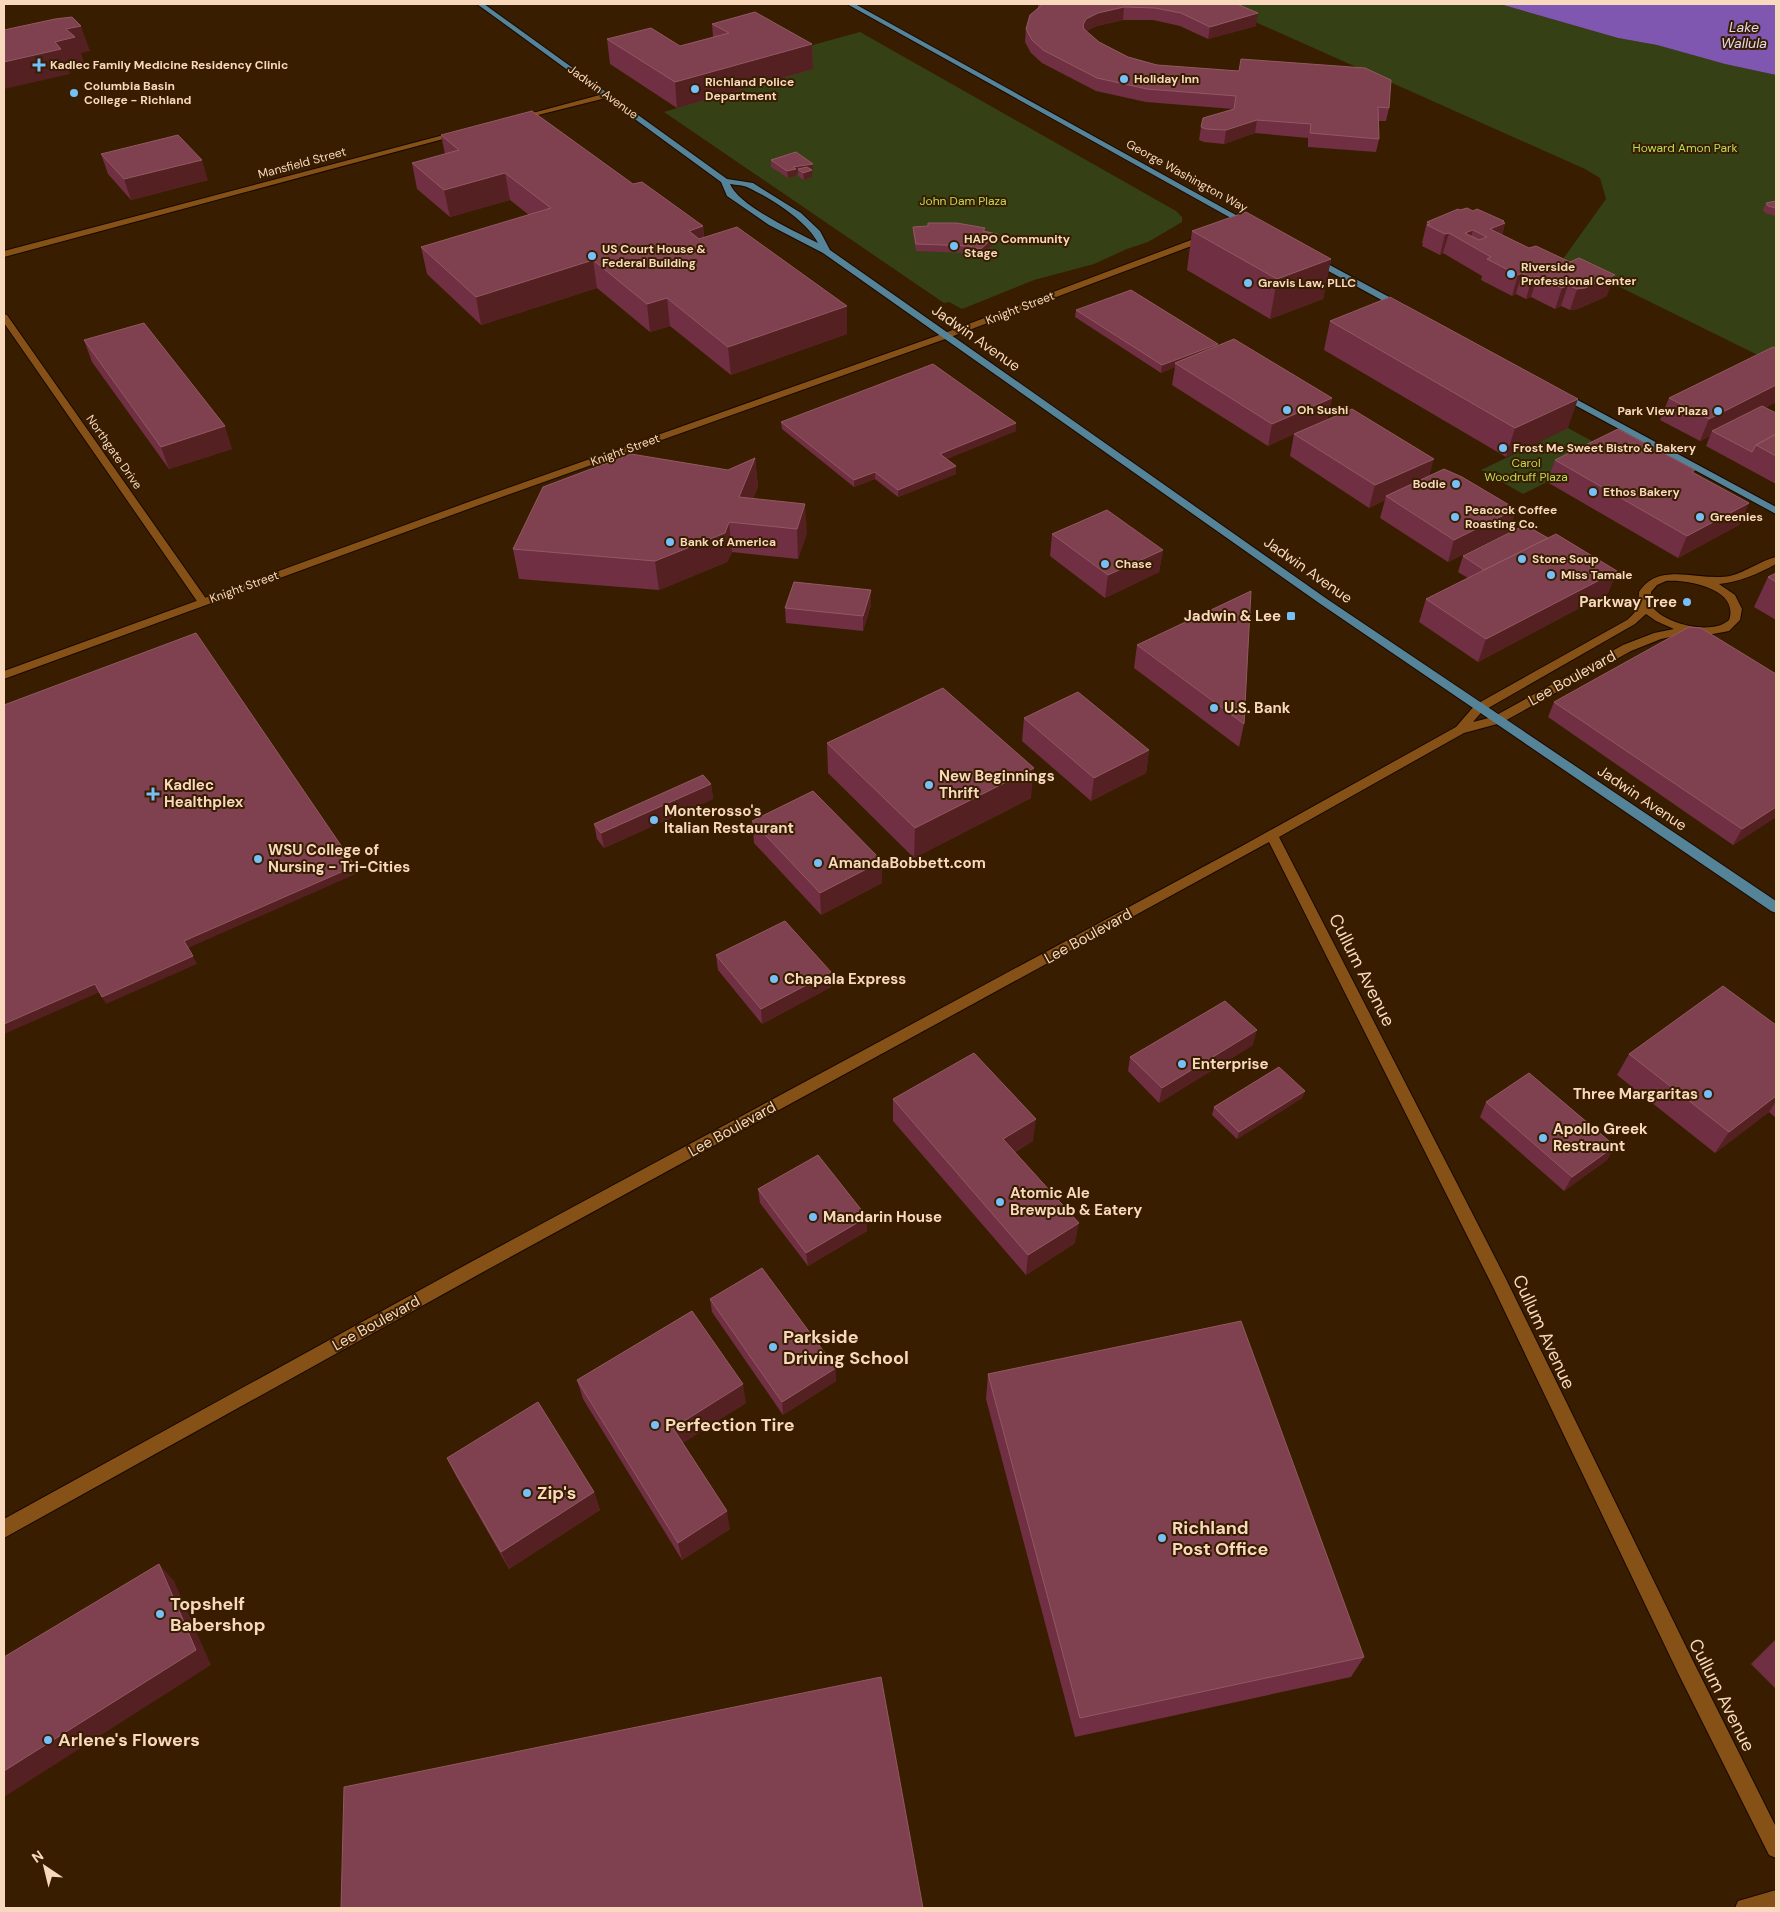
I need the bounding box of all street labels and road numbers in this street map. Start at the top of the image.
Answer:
street label: Jadwin Avenue [565,61,641,123]
street label: George Washington Way [1123,136,1251,216]
street label: Mansfield Street [256,143,348,182]
street label: Knight Street [983,287,1057,328]
street label: Jadwin Avenue [928,300,1024,376]
street label: Northgate Drive [82,412,146,493]
street label: Knight Street [588,430,662,470]
street label: Jadwin Avenue [1260,532,1356,608]
street label: Knight Street [207,567,281,607]
street label: Lee Boulevard [1525,646,1619,710]
street label: Jadwin Avenue [1593,761,1691,835]
street label: Lee Boulevard [1041,904,1135,968]
street label: Cullum Avenue [1323,910,1401,1030]
street label: Lee Boulevard [685,1097,779,1161]
street label: Cullum Avenue [1507,1271,1581,1393]
street label: Lee Boulevard [329,1291,423,1355]
street label: Cullum Avenue [1683,1635,1761,1755]

